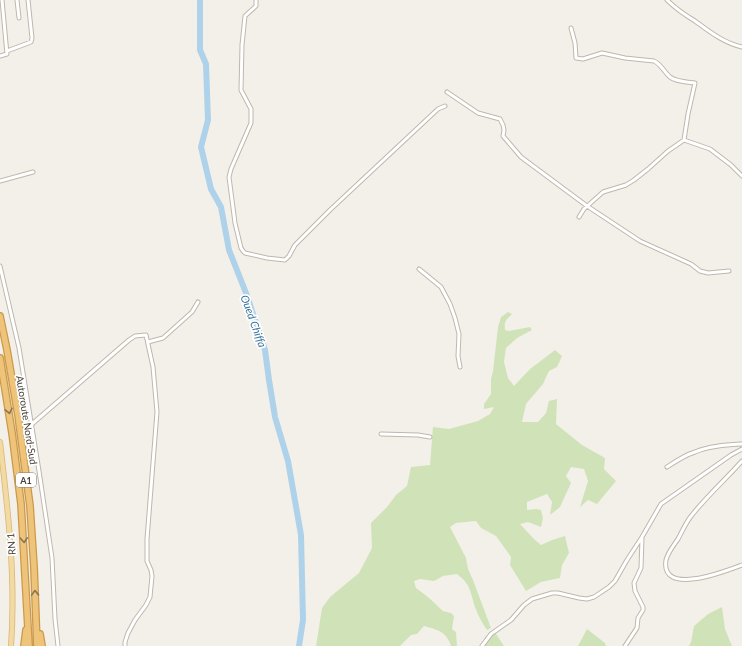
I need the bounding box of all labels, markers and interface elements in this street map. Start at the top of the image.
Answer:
water label: Oued Chiffa [238,293,270,349]
street label: Autoroute Nord-Sud [14,375,40,465]
one-way arrow [4,407,12,414]
road number: A1 [16,473,36,487]
street label: RN 1 [4,532,18,556]
one-way arrow [19,537,28,543]
one-way arrow [31,590,40,596]

